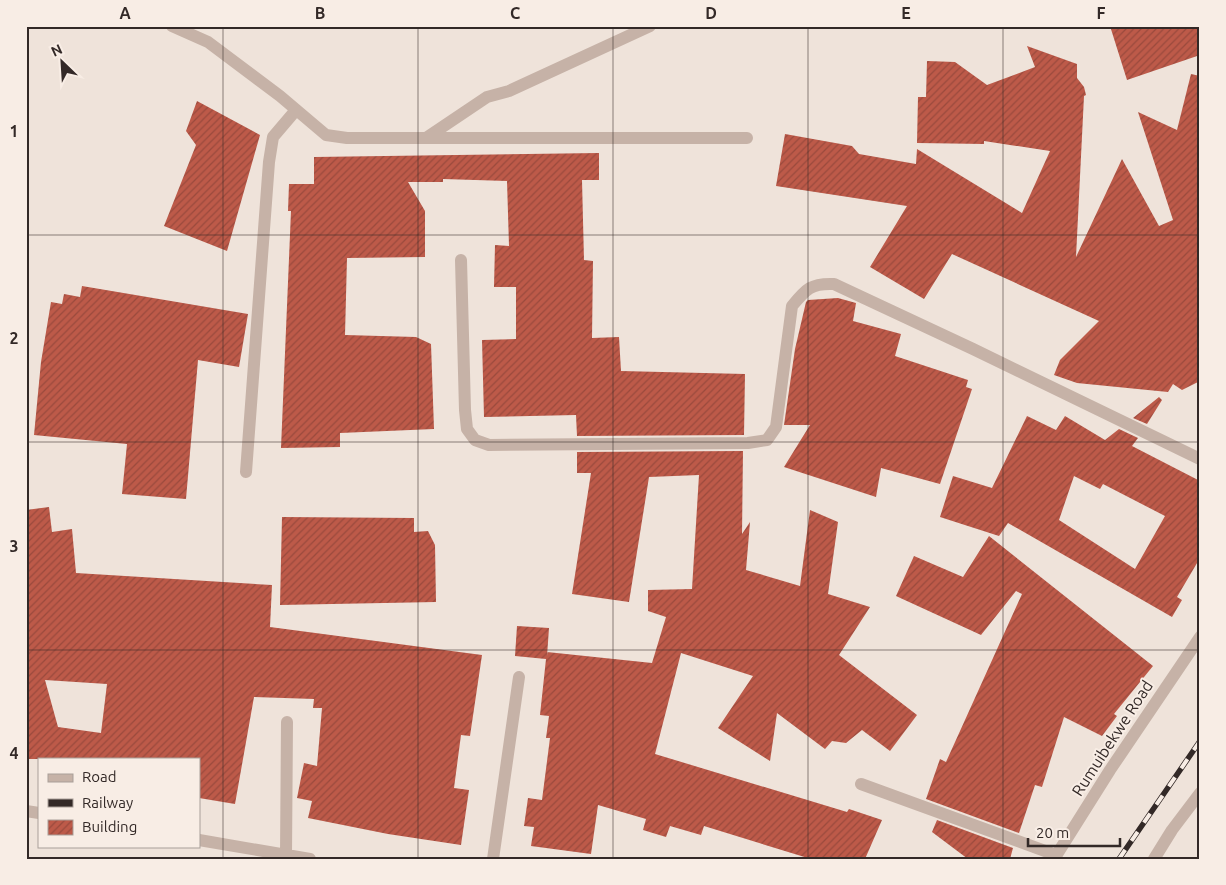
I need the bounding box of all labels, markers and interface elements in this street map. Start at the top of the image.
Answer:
text: A [119,4,131,22]
text: B [315,4,325,22]
text: C [510,4,520,22]
text: D [705,4,717,22]
text: E [901,4,911,22]
text: F [1097,4,1106,22]
north arrow [38,38,88,88]
text: N [48,41,65,60]
text: 1 [9,122,19,140]
text: 2 [9,329,19,347]
text: 3 [9,537,19,555]
street label: Rumuibekwe Road [1068,677,1156,799]
text: 4 [9,744,19,762]
legend [38,758,200,848]
text: Road [82,768,117,785]
text: Railway [82,794,133,811]
scale bar [1028,815,1121,847]
text: Building [82,818,137,835]
text: 20 m [1036,824,1069,841]

